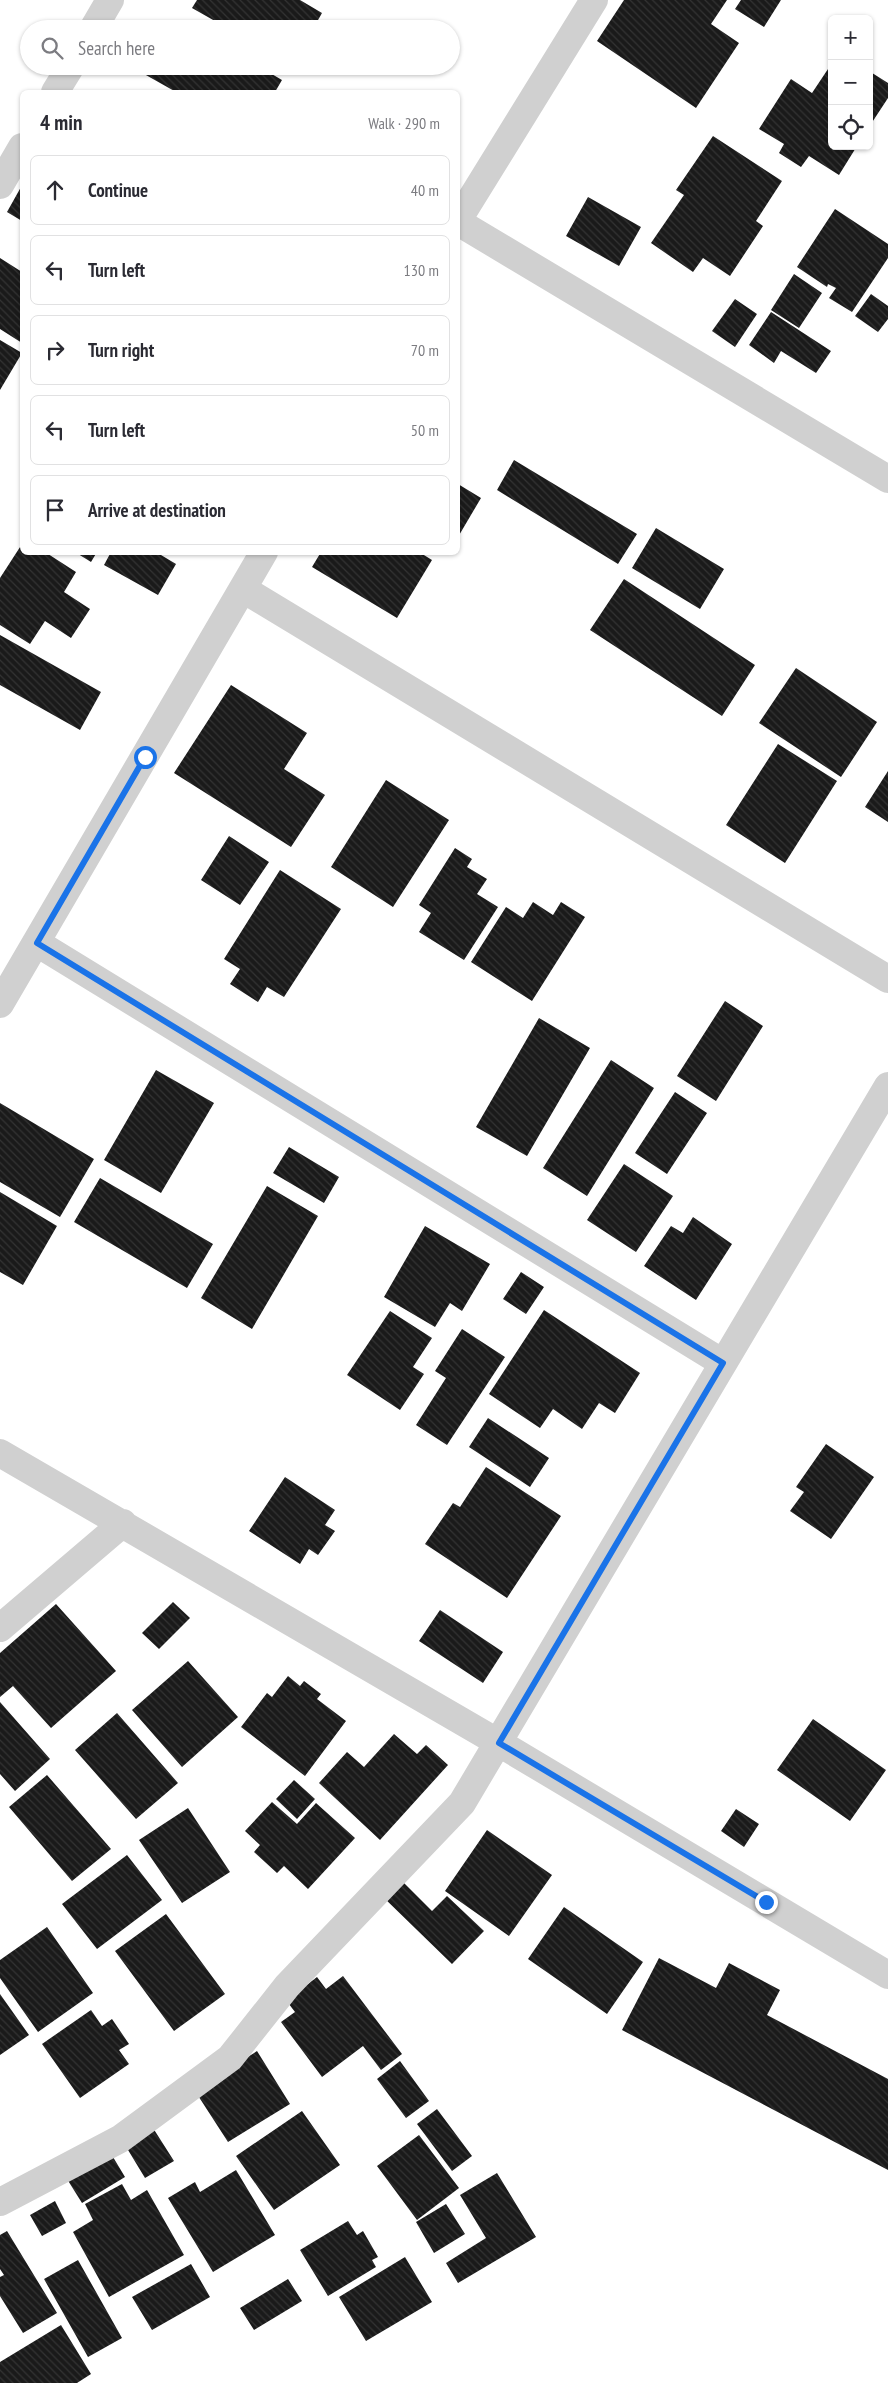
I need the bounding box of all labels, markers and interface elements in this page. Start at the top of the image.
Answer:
map controls [828,15,873,150]
button: + [828,15,873,60]
search box [20,20,460,75]
icon: search [38,34,66,62]
text: Search here [78,36,155,60]
button: − [828,60,873,105]
button: locate [828,105,873,150]
text: 4 min [40,109,82,136]
text: Walk · 290 m [368,113,440,133]
icon: ahead [41,176,69,204]
text: Continue [88,178,148,202]
text: 40 m [411,180,439,200]
icon: left [41,256,69,284]
text: Turn left [88,258,145,282]
text: 130 m [404,260,439,280]
icon: right [41,336,69,364]
text: Turn right [88,338,154,362]
text: 70 m [411,340,439,360]
icon: left [41,416,69,444]
text: Turn left [88,418,145,442]
text: 50 m [411,420,439,440]
icon: arrive [41,496,69,524]
text: Arrive at destination [88,498,226,522]
route start [134,746,157,769]
route end [755,1891,778,1914]

